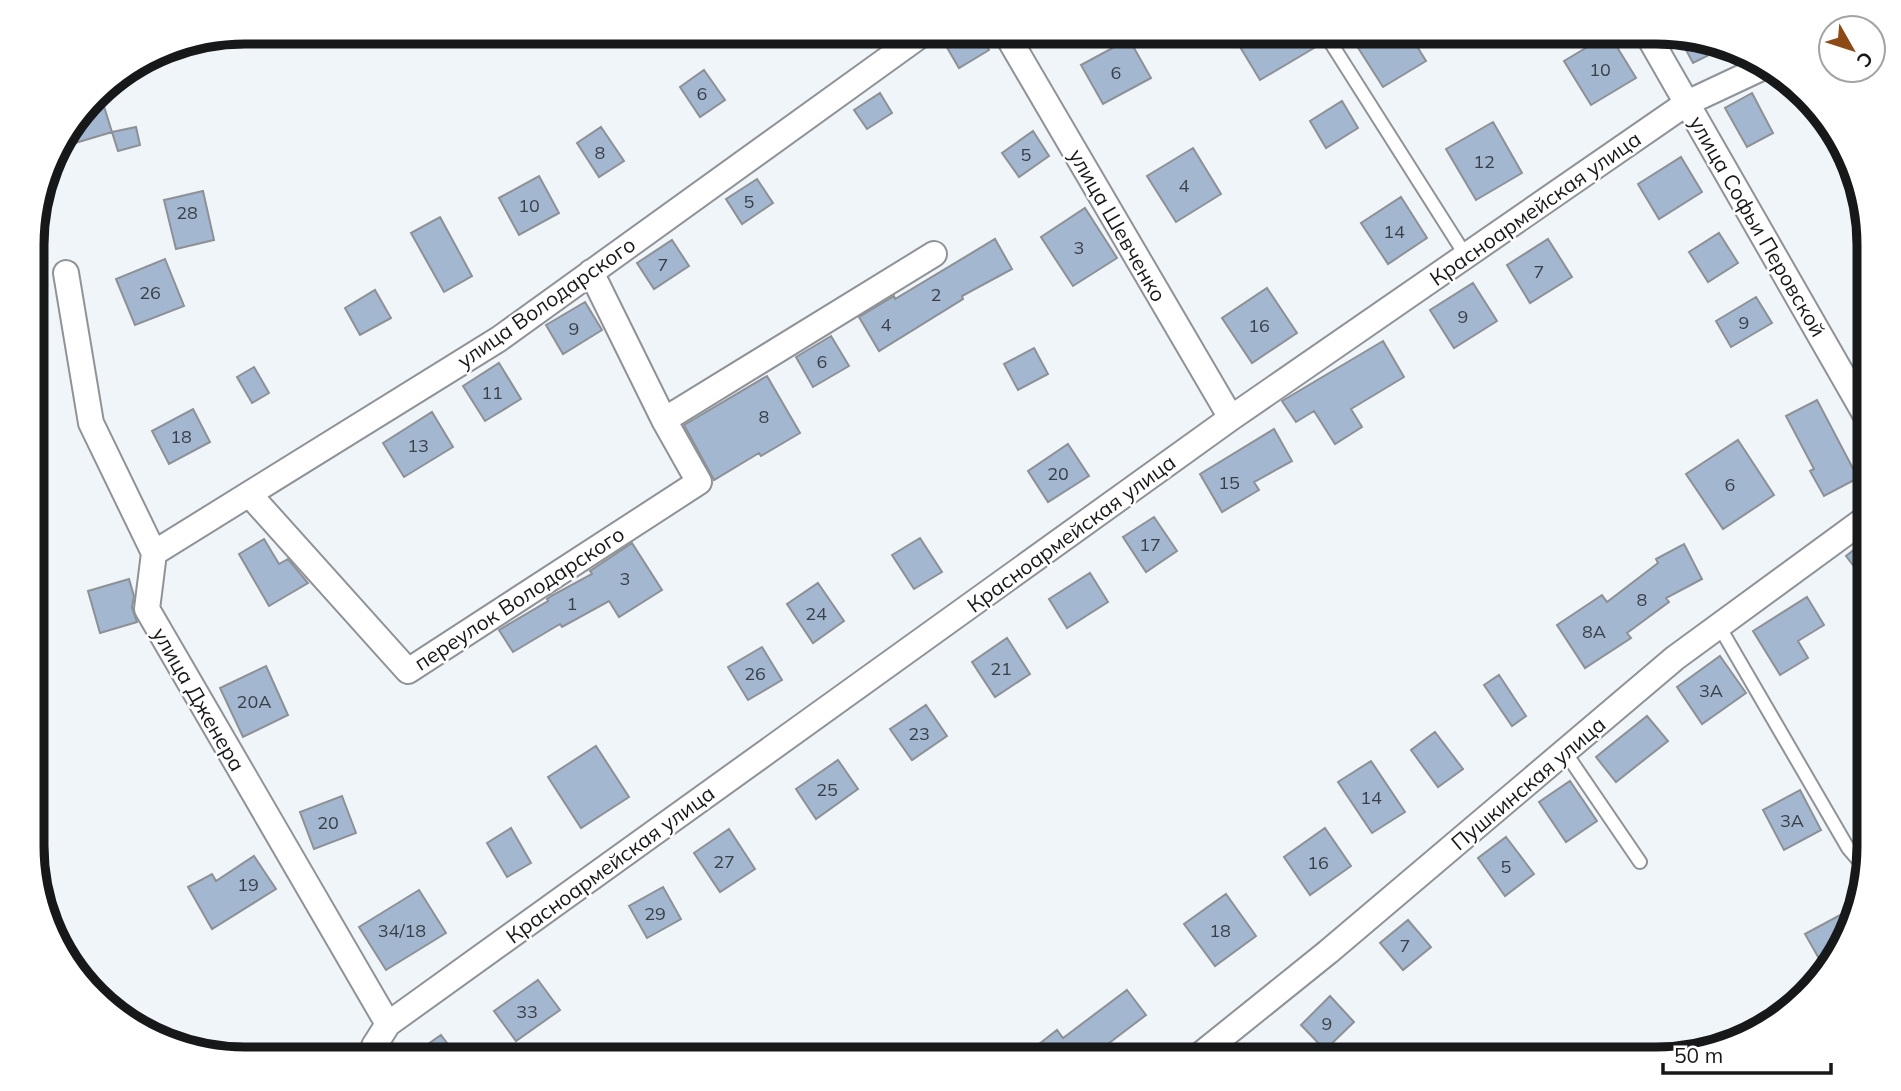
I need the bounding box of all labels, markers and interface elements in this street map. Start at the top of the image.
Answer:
north arrow [1817,14,1887,84]
text: С [1852,47,1879,72]
house number: 10 [1589,58,1611,81]
house number: 6 [1111,61,1121,84]
house number: 6 [697,82,707,105]
street label: улица Софьи Перовской [1684,111,1832,341]
street label: Красноармейская улица [1424,125,1646,291]
house number: 8 [595,141,605,164]
house number: 5 [1021,143,1032,166]
street label: улица Шевченко [1064,144,1172,306]
house number: 12 [1473,150,1495,173]
house number: 4 [1179,174,1190,197]
house number: 5 [744,190,755,213]
house number: 10 [518,194,540,217]
house number: 28 [176,201,198,224]
house number: 14 [1383,220,1405,243]
street label: улица Володарского [452,231,640,373]
house number: 3 [1074,236,1084,259]
house number: 7 [658,253,668,276]
house number: 7 [1534,260,1544,283]
house number: 26 [139,281,161,304]
house number: 2 [931,283,941,306]
house number: 9 [1458,305,1468,328]
house number: 9 [1739,311,1749,334]
house number: 4 [881,313,892,336]
house number: 16 [1248,314,1270,337]
house number: 9 [569,317,579,340]
house number: 6 [817,350,827,373]
house number: 11 [481,381,503,404]
house number: 8 [759,405,769,428]
house number: 18 [170,425,192,448]
house number: 13 [407,434,429,457]
street label: Красноармейская улица [962,449,1180,617]
house number: 20 [1047,462,1069,485]
house number: 15 [1218,471,1240,494]
house number: 6 [1725,473,1735,496]
street label: переулок Володарского [409,520,629,676]
house number: 17 [1139,533,1161,556]
house number: 3 [620,567,630,590]
house number: 8 [1637,588,1647,611]
house number: 1 [567,592,577,615]
house number: 24 [805,602,827,625]
house number: 8А [1582,620,1606,643]
street label: улица Дженера [147,622,251,776]
house number: 21 [990,657,1012,680]
house number: 26 [744,662,766,685]
house number: 3А [1699,679,1723,702]
house number: 20А [237,690,271,713]
street label: Пушкинская улица [1445,711,1611,855]
house number: 23 [908,722,930,745]
house number: 25 [816,778,838,801]
street label: Красноармейская улица [501,780,719,948]
house number: 14 [1360,786,1382,809]
house number: 3А [1780,809,1804,832]
house number: 20 [317,811,339,834]
house number: 27 [713,850,735,873]
house number: 16 [1307,851,1329,874]
house number: 5 [1501,855,1512,878]
house number: 19 [237,873,259,896]
house number: 29 [644,902,666,925]
house number: 34/18 [378,919,426,942]
house number: 18 [1209,919,1231,942]
house number: 7 [1400,934,1410,957]
house number: 33 [516,1000,538,1023]
house number: 9 [1322,1012,1332,1035]
scale bar [1663,1032,1831,1076]
text: 50 m [1674,1042,1723,1068]

